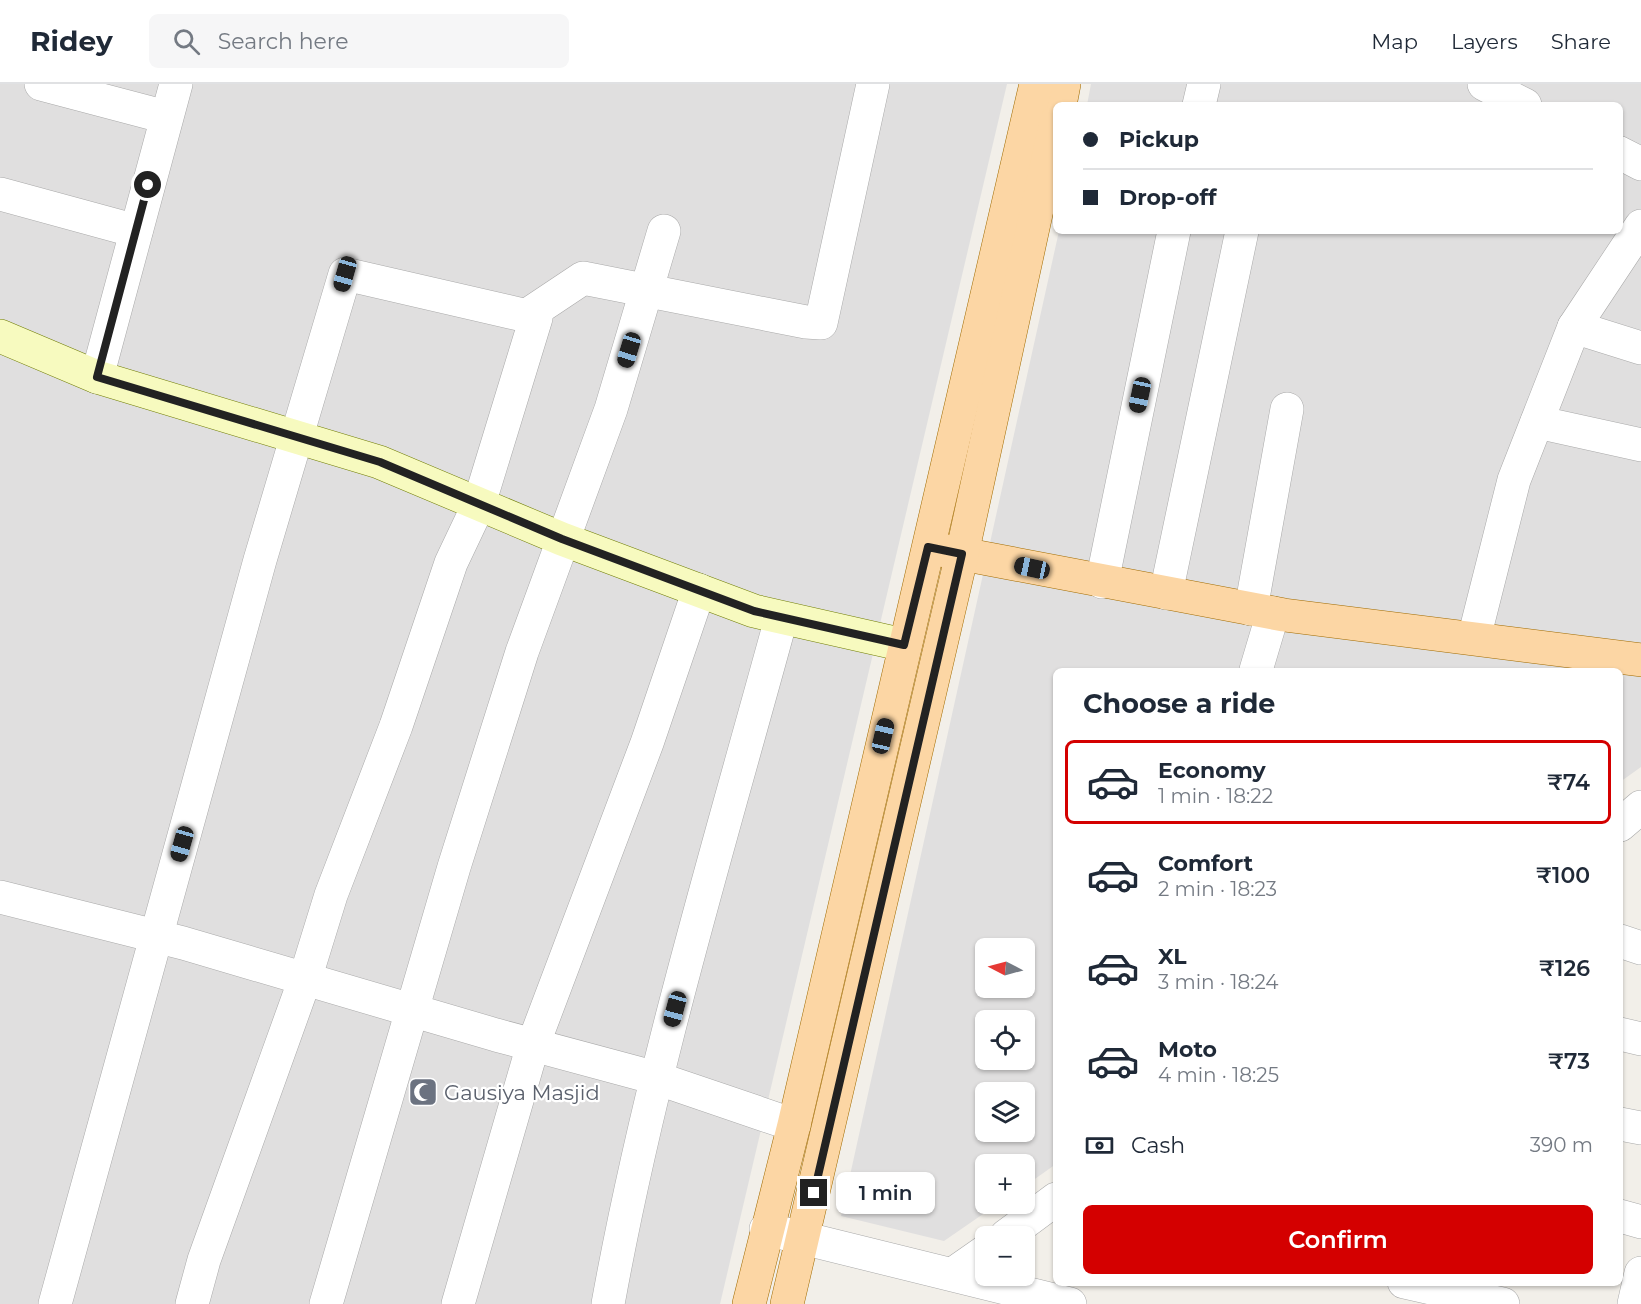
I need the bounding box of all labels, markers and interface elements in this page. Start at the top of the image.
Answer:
search box [149,14,569,68]
text: Ridey [30,24,113,58]
icon: search [170,25,203,58]
text: Search here [218,28,349,55]
text: Map [1371,29,1418,54]
text: Layers [1451,29,1518,54]
text: Share [1551,29,1611,54]
text: Pickup [1119,126,1199,153]
route start [134,171,161,198]
text: Drop-off [1119,184,1217,211]
car [331,254,359,294]
car [615,330,643,370]
car [1127,376,1153,414]
car [1013,555,1051,581]
text: Choose a ride [1083,687,1275,720]
car [870,716,896,756]
icon: car [1086,755,1140,809]
text: Economy [1158,757,1266,784]
text: ₹74 [1547,769,1590,796]
text: 1 min · 18:22 [1158,784,1273,808]
car [168,824,196,864]
icon: car [1086,848,1140,902]
text: Comfort [1158,850,1253,877]
text: ₹100 [1536,862,1590,889]
text: 2 min · 18:23 [1158,877,1277,901]
north arrow [975,938,1035,998]
map controls [975,938,1035,1286]
icon: car [1086,941,1140,995]
text: XL [1158,943,1187,970]
text: ₹126 [1539,955,1590,982]
text: 3 min · 18:24 [1158,970,1279,994]
car [662,989,688,1029]
button: locate [975,1010,1035,1070]
icon: car [1086,1034,1140,1088]
text: Moto [1158,1036,1217,1063]
text: ₹73 [1548,1048,1590,1075]
text: 4 min · 18:25 [1158,1063,1279,1087]
mosque icon: Gausiya Masjid [407,1076,439,1108]
place label: Gausiya Masjid [444,1080,600,1105]
button: layers [975,1082,1035,1142]
icon: cash [1083,1129,1116,1162]
text: Cash [1131,1132,1185,1159]
text: 390 m [1530,1133,1593,1157]
button: + [975,1154,1035,1214]
callout: 1 min [835,1172,934,1214]
route end [800,1179,827,1206]
text: 1 min [859,1181,912,1205]
button: Confirm [1083,1205,1593,1274]
button: − [975,1226,1035,1286]

